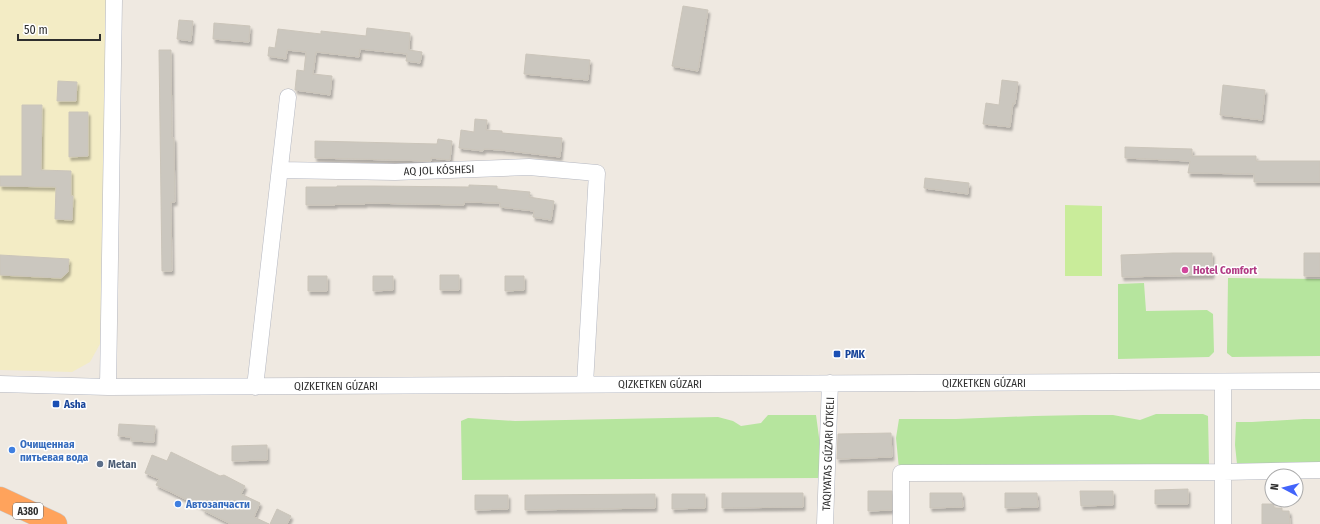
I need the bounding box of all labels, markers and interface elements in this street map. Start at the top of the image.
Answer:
scale bar [18,16,100,42]
text: 50 m [24,23,48,37]
street label: AQ JOL KÓSHESI [403,162,475,178]
place label: Hotel Comfort [1193,264,1257,277]
marker: Hotel Comfort [1180,265,1190,275]
place label: PMK [845,348,866,361]
marker: PMK [832,349,842,359]
street label: QIZKETKEN GÚZARI [942,376,1026,390]
street label: QIZKETKEN GÚZARI [618,377,702,391]
street label: QIZKETKEN GÚZARI [294,379,378,393]
street label: TAQIYATAS GÚZARI ÓTKELI [819,397,837,511]
place label: Asha [63,398,87,411]
marker: Asha [51,399,61,409]
place label: Очищенная питьевая вода [20,438,89,464]
marker: Очищенная питьевая вода [7,445,17,455]
place label: Metan [108,458,137,471]
marker: Metan [95,459,105,469]
north arrow [1264,468,1304,508]
text: N [1268,483,1281,491]
place label: Автозапчасти [185,498,250,511]
marker: Автозапчасти [173,499,183,509]
road number: A380 [13,503,43,519]

